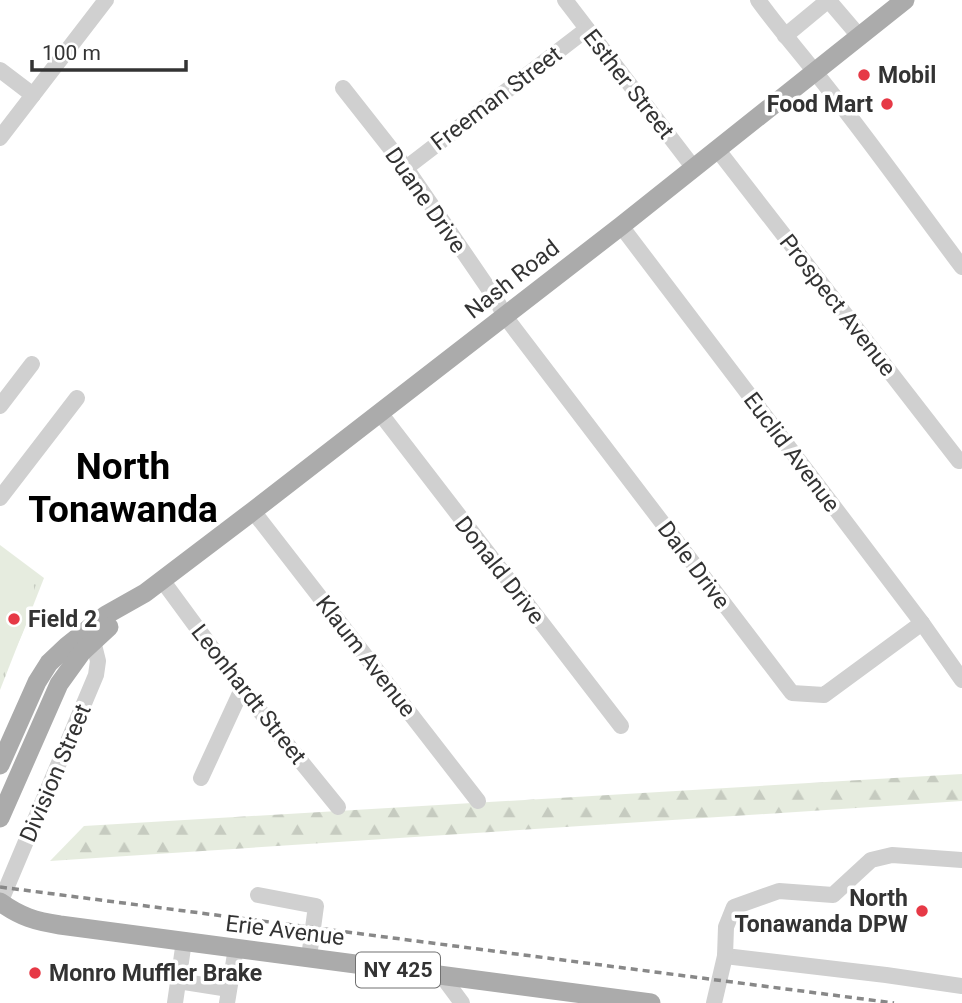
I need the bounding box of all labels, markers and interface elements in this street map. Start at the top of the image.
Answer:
street label: Esther Street [577,24,680,144]
scale bar [32,28,186,72]
text: 100 m [42,41,101,65]
street label: Freeman Street [426,41,567,156]
place label: Mobil [878,62,936,89]
marker: Mobil [856,67,872,83]
place label: Food Mart [767,91,873,118]
marker: Food Mart [879,96,895,112]
street label: Duane Drive [379,142,472,258]
street label: Prospect Avenue [774,229,901,382]
street label: Nash Road [460,234,565,324]
street label: Euclid Avenue [738,387,845,517]
district label: North Tonawanda [28,445,218,531]
street label: Donald Drive [449,511,550,630]
street label: Dale Drive [652,516,735,614]
street label: Klaum Avenue [310,590,421,722]
place label: Field 2 [28,606,97,633]
marker: Field 2 [6,611,22,627]
street label: Leonhardt Street [186,619,312,770]
street label: Division Street [14,700,97,846]
place label: North Tonawanda DPW [735,885,908,938]
marker: North Tonawanda DPW [914,903,930,919]
street label: Erie Avenue [224,910,346,951]
road number: NY 425 [356,953,440,988]
place label: Monro Muffler Brake [49,960,262,987]
marker: Monro Muffler Brake [27,965,43,981]

